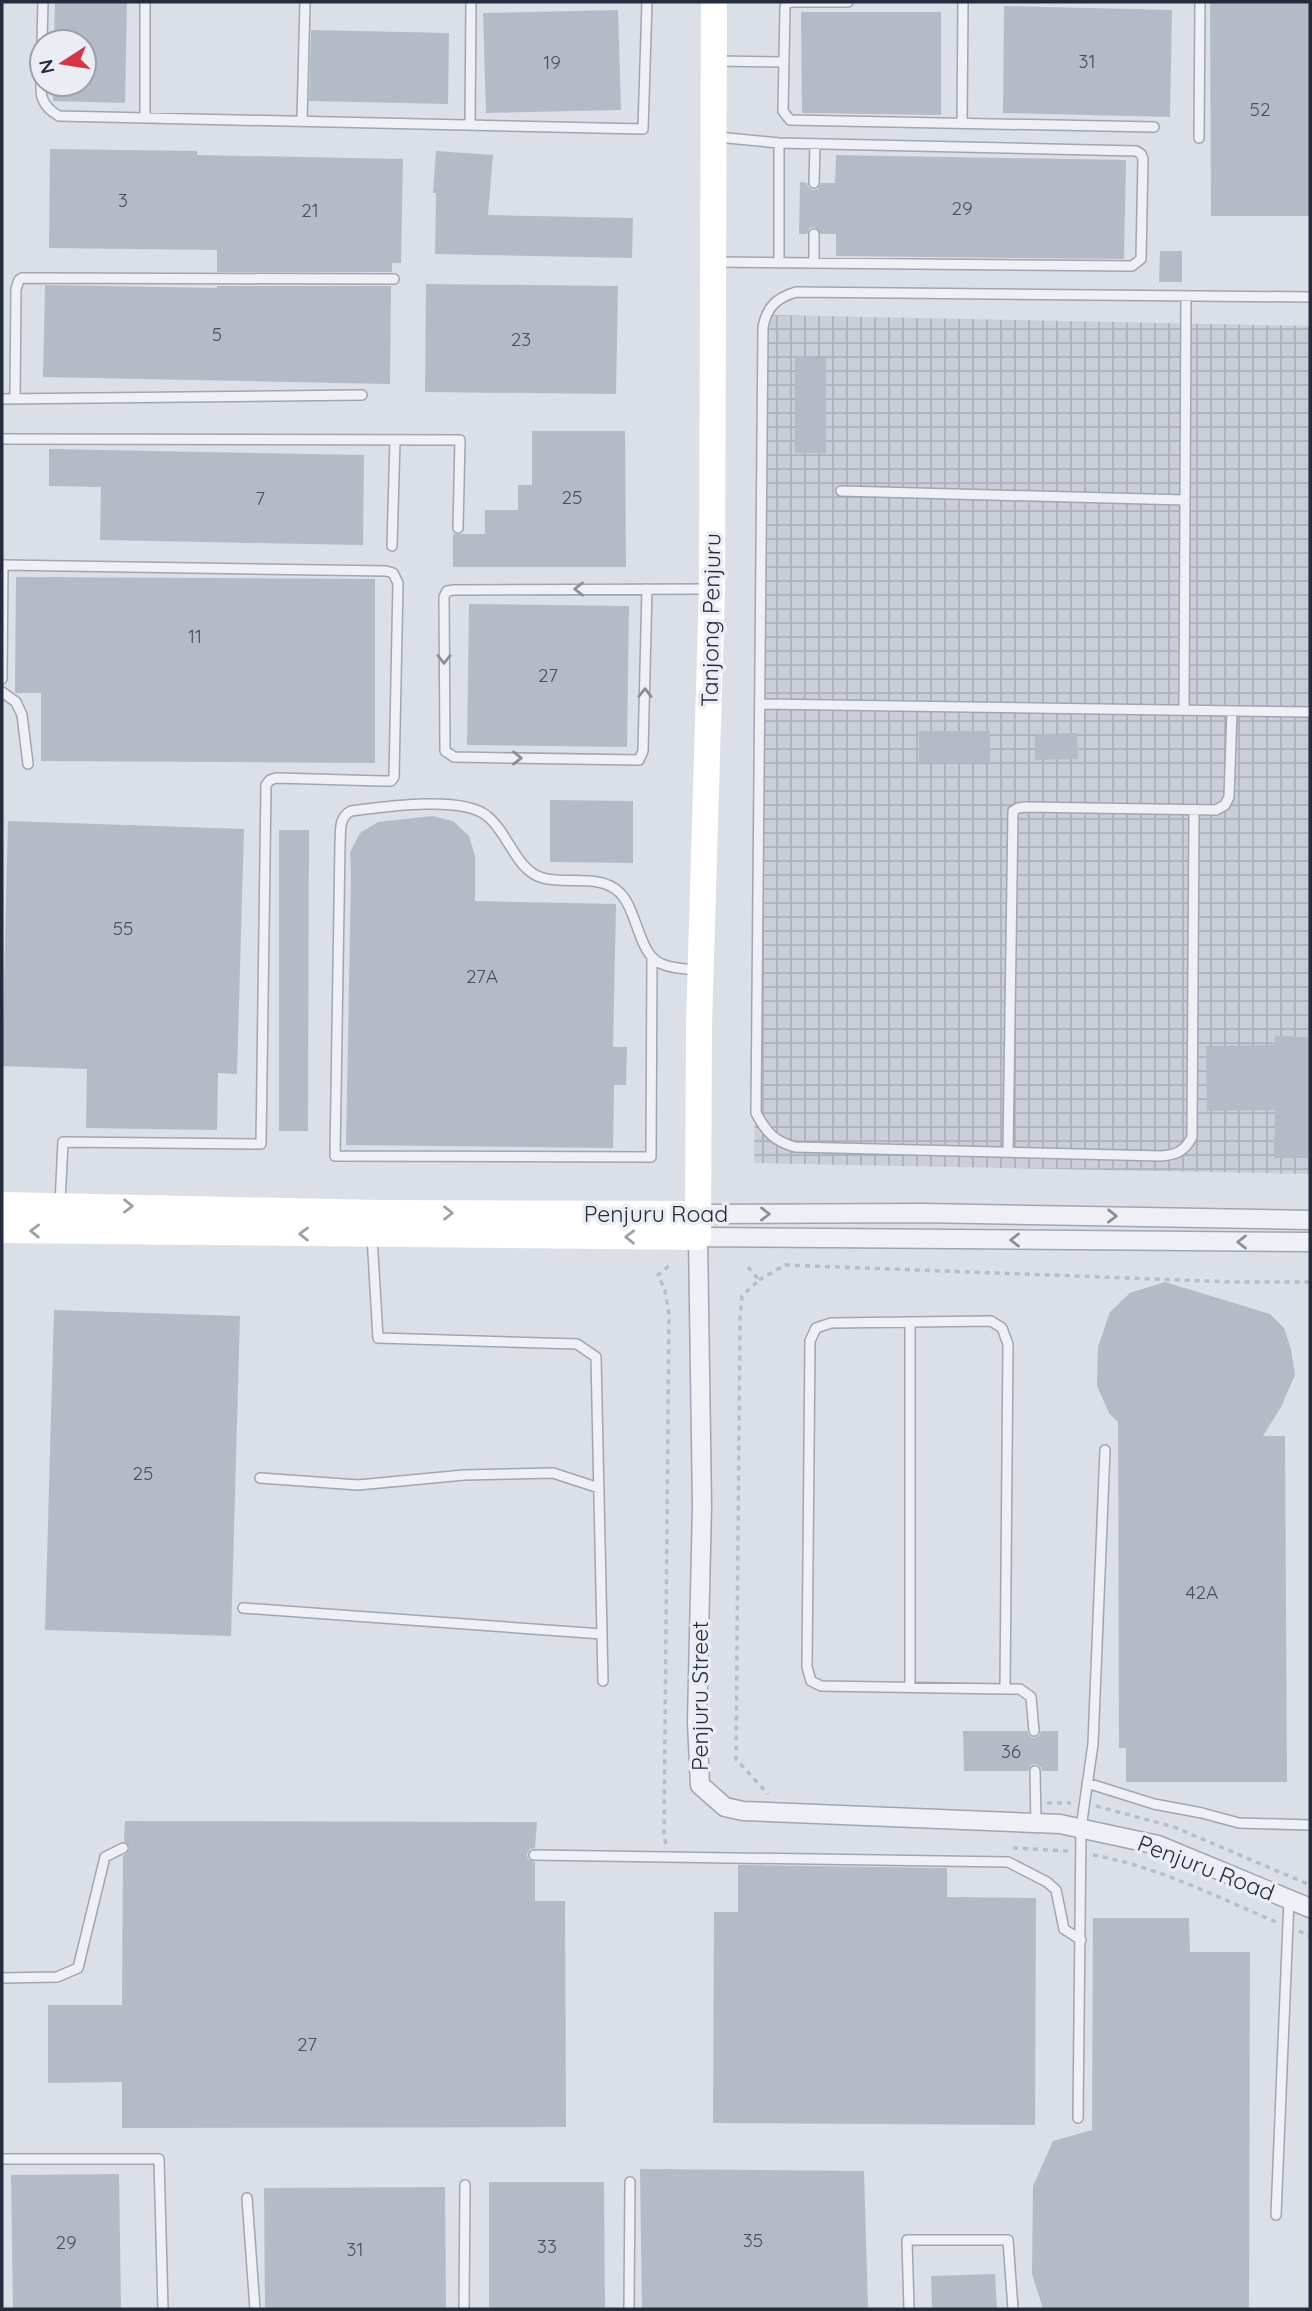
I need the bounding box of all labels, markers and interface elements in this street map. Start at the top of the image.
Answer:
north arrow [28,28,98,98]
house number: 31 [1079,49,1096,73]
house number: 19 [543,50,561,74]
text: N [33,57,60,76]
house number: 52 [1250,97,1270,121]
house number: 3 [118,188,128,212]
house number: 29 [951,196,973,220]
house number: 21 [301,198,319,222]
house number: 5 [212,322,222,346]
house number: 23 [511,327,531,351]
house number: 25 [562,485,582,509]
house number: 7 [255,486,265,510]
street label: Tanjong Penjuru [694,533,727,707]
one-way arrow [573,581,584,597]
house number: 11 [188,624,202,648]
one-way arrow [436,654,452,664]
house number: 27 [538,663,558,687]
one-way arrow [637,687,652,698]
one-way arrow [513,750,523,766]
house number: 55 [113,916,133,940]
house number: 27A [466,964,498,988]
one-way arrow [123,1199,134,1214]
street label: Penjuru Road [584,1199,728,1228]
one-way arrow [443,1205,453,1221]
one-way arrow [760,1206,771,1221]
one-way arrow [1107,1208,1118,1224]
one-way arrow [29,1223,40,1238]
one-way arrow [298,1226,309,1242]
one-way arrow [624,1229,634,1245]
one-way arrow [1009,1232,1019,1248]
one-way arrow [1236,1234,1247,1249]
house number: 25 [133,1461,153,1485]
house number: 42A [1186,1580,1218,1604]
street label: Penjuru Street [685,1621,714,1771]
house number: 36 [1001,1739,1021,1763]
street label: Penjuru Road [1134,1828,1279,1907]
house number: 27 [297,2032,317,2056]
house number: 35 [743,2228,763,2252]
house number: 29 [55,2230,77,2254]
house number: 33 [537,2234,557,2258]
house number: 31 [347,2237,364,2261]

